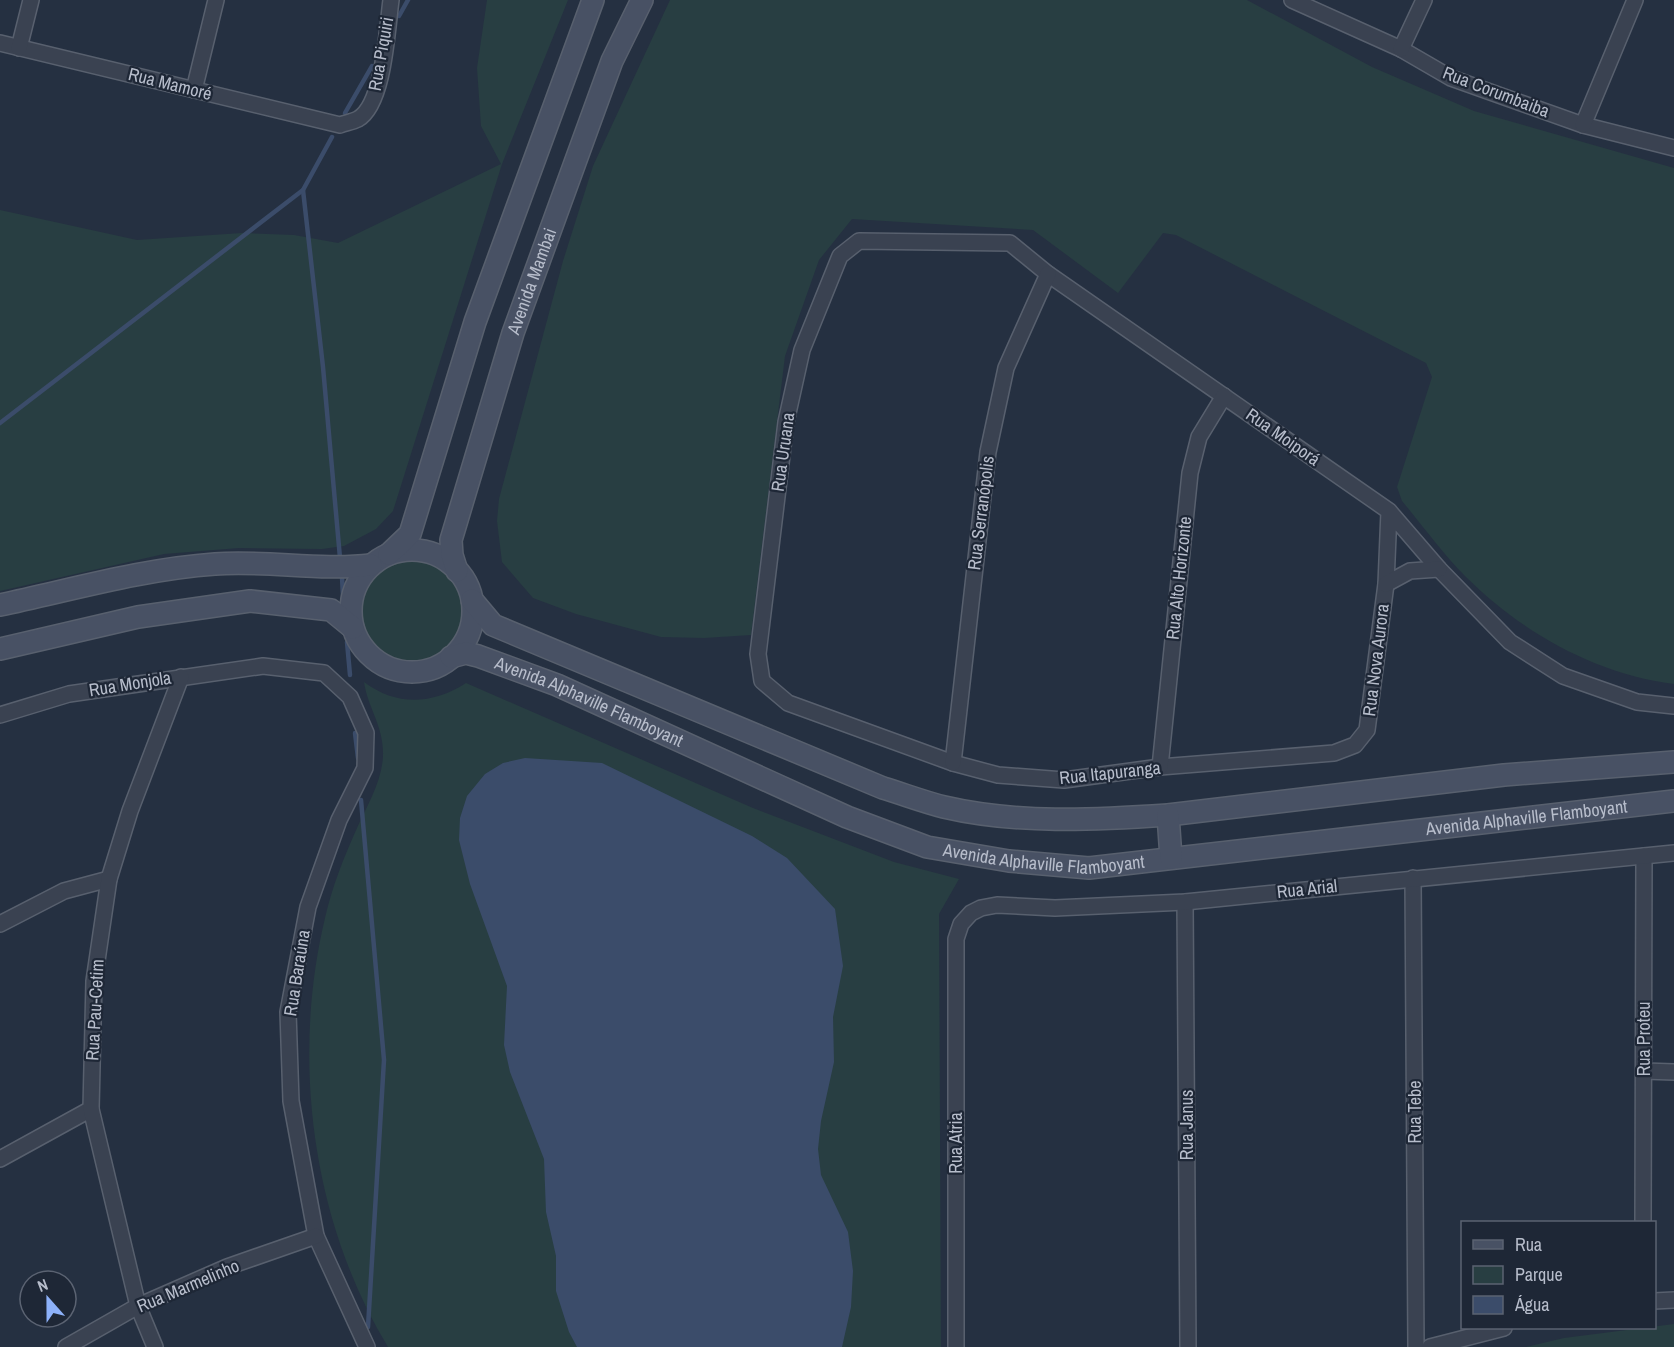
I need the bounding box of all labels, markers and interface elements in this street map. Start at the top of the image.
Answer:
street label: Rua Piquiri [362,15,399,93]
street label: Rua Corumbaiba [1439,60,1553,123]
street label: Rua Mamoré [126,61,215,106]
street label: Avenida Mambai [500,224,562,339]
street label: Rua Moiporá [1241,402,1325,471]
street label: Rua Uruana [765,411,800,493]
street label: Rua Serranópolis [961,454,1000,571]
street label: Rua Alto Horizonte [1160,515,1197,641]
street label: Rua Nova Aurora [1356,602,1395,718]
street label: Avenida Alphaville Flamboyant [491,650,687,753]
street label: Rua Monjola [87,665,173,702]
street label: Rua Itapuranga [1058,755,1162,790]
street label: Avenida Alphaville Flamboyant [1423,793,1629,841]
street label: Avenida Alphaville Flamboyant [940,837,1146,880]
street label: Rua Arial [1275,873,1338,904]
street label: Rua Baraúna [277,928,316,1018]
street label: Rua Pau-Cetim [79,959,110,1061]
street label: Rua Proteu [1631,1002,1656,1076]
street label: Rua Tebe [1402,1081,1427,1143]
street label: Rua Janus [1174,1090,1199,1160]
street label: Rua Atria [943,1112,968,1174]
legend [1461,1221,1656,1329]
text: Rua [1515,1232,1542,1257]
street label: Rua Marmelinho [133,1253,243,1318]
text: Parque [1515,1262,1563,1287]
north arrow [18,1269,78,1329]
text: N [34,1273,51,1297]
text: Água [1514,1292,1549,1317]

